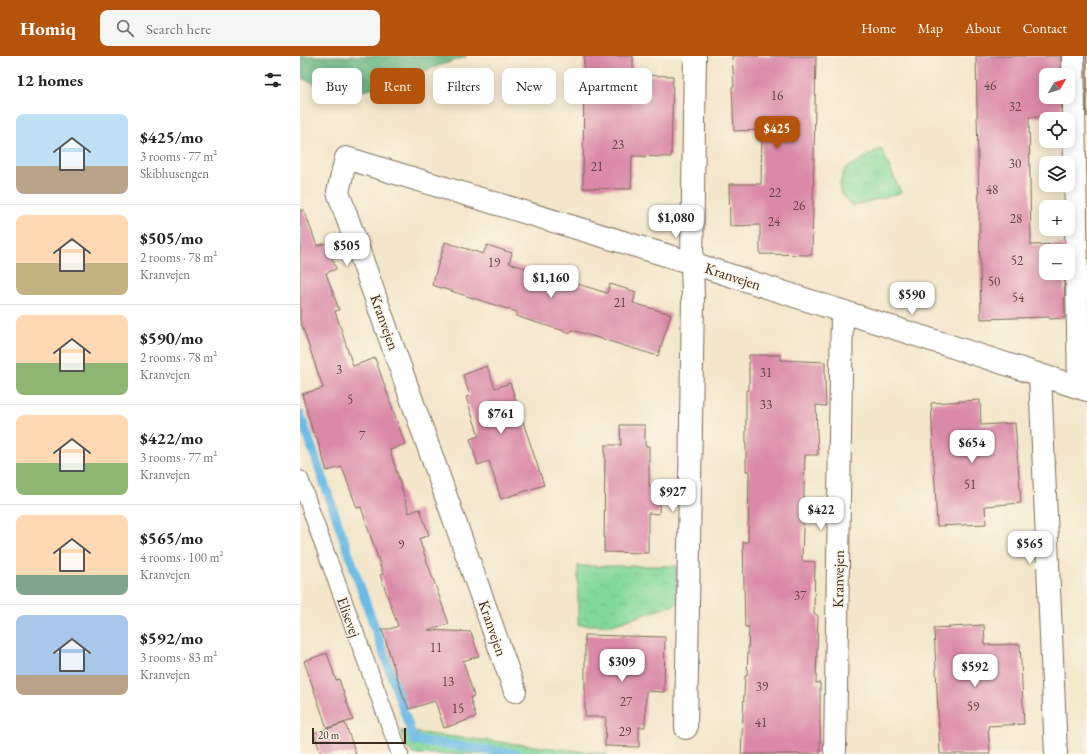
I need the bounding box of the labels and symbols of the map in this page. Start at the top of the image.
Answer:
north arrow [1039,68,1075,104]
house number: 46 [984,77,996,94]
house number: 16 [771,87,783,104]
house number: 32 [1009,98,1022,115]
pin: $425 [753,116,801,150]
house number: 23 [612,136,624,153]
house number: 30 [1009,155,1021,172]
house number: 21 [591,158,603,175]
house number: 48 [986,181,998,198]
house number: 22 [769,184,782,201]
house number: 26 [793,197,805,214]
pin: $1,080 [643,205,709,239]
house number: 28 [1010,210,1022,227]
house number: 24 [768,213,781,230]
pin: $505 [323,233,371,267]
house number: 52 [1011,252,1024,269]
house number: 19 [488,254,501,271]
street label: Kranvejen [702,258,764,294]
pin: $1,160 [518,265,584,299]
house number: 50 [988,273,1000,290]
pin: $590 [888,282,936,316]
house number: 54 [1012,289,1025,306]
street label: Kranvejen [366,292,404,353]
house number: 21 [614,294,626,311]
house number: 3 [336,361,342,378]
house number: 31 [760,364,772,381]
house number: 5 [347,391,353,408]
house number: 33 [760,396,772,413]
pin: $761 [477,401,525,435]
house number: 7 [359,427,366,444]
pin: $654 [948,430,996,464]
house number: 51 [964,476,976,493]
pin: $927 [649,479,697,513]
pin: $422 [797,497,845,531]
pin: $565 [1006,531,1054,565]
house number: 9 [398,536,405,553]
street label: Kranvejen [828,550,848,608]
house number: 37 [794,587,807,604]
street label: Elisevej [333,594,365,640]
street label: Kranvejen [475,598,511,659]
house number: 11 [430,639,442,656]
pin: $309 [598,649,646,683]
pin: $592 [951,654,999,688]
house number: 13 [442,673,454,690]
house number: 39 [756,678,769,695]
house number: 27 [620,693,633,710]
house number: 59 [967,698,980,715]
house number: 15 [452,700,464,717]
house number: 41 [755,714,767,731]
house number: 29 [619,723,632,740]
scale bar [312,726,406,745]

